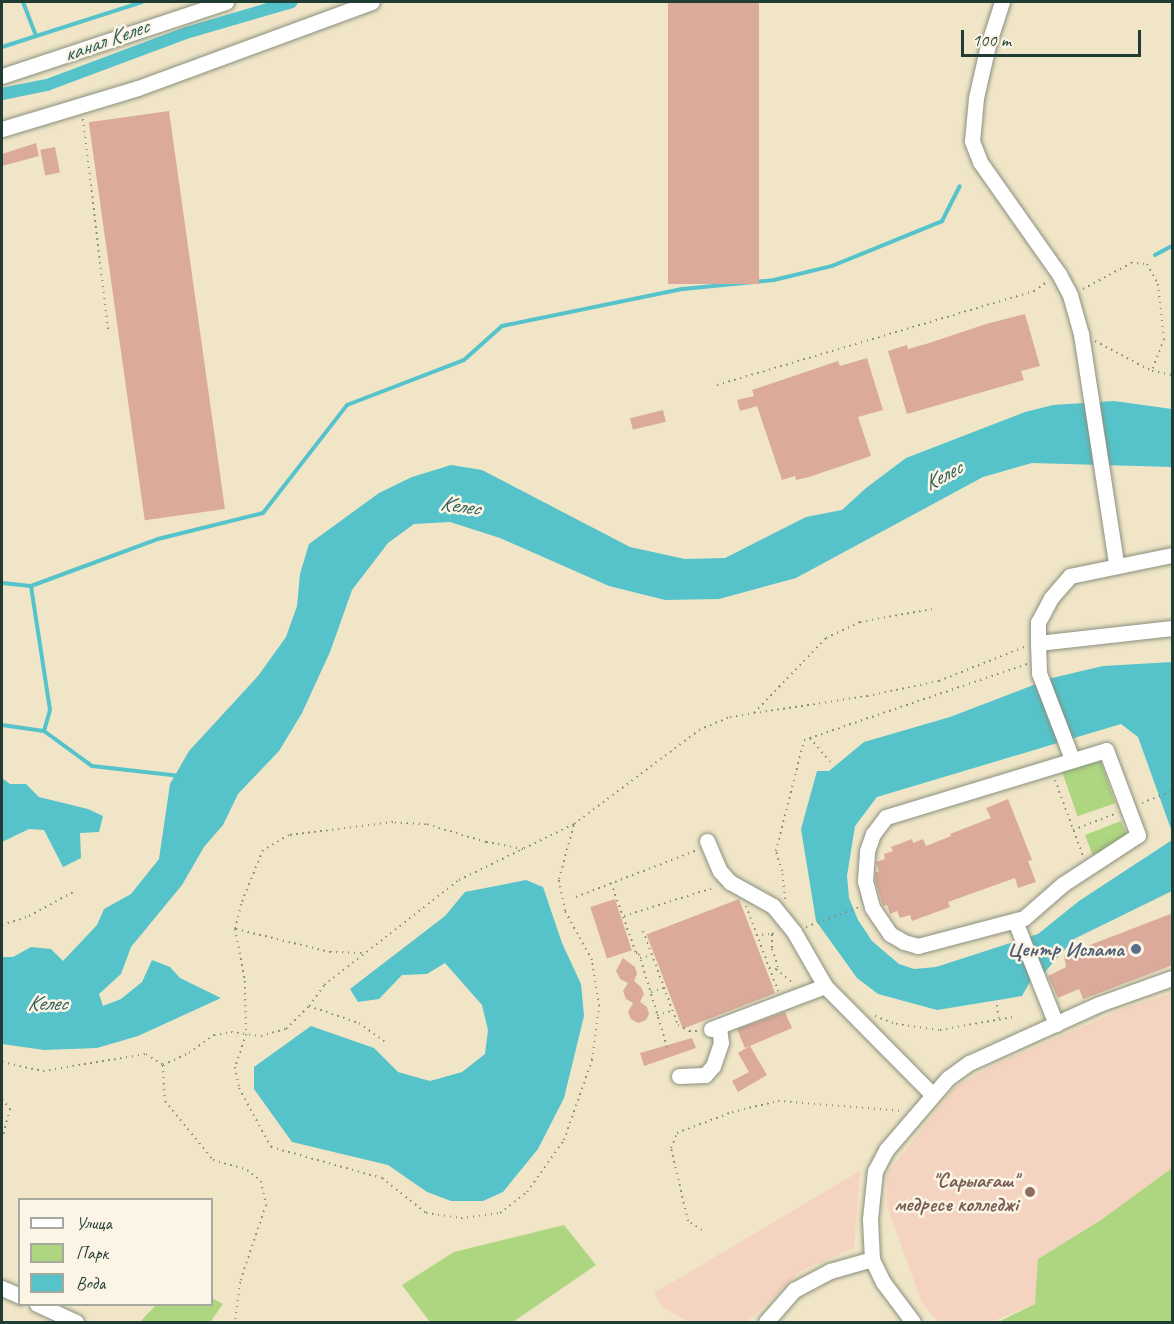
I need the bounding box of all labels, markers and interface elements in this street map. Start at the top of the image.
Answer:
water label: канал Келес [60,14,152,68]
scale bar [964,18,1144,56]
text: 100 m [972,29,1011,51]
water label: Келес [919,455,967,497]
water label: Келес [439,490,481,522]
place label: Центр Ислама [1007,936,1124,962]
marker: Центр Ислама [1129,942,1143,956]
water label: Келес [27,991,67,1017]
place label: "Сарыағаш" медресе колледжі [893,1167,1018,1217]
marker: "Сарыағаш" медресе колледжі [1023,1185,1037,1199]
legend [18,1198,213,1306]
text: Улица [76,1212,112,1234]
text: Парк [76,1242,108,1264]
text: Вода [76,1272,105,1294]

